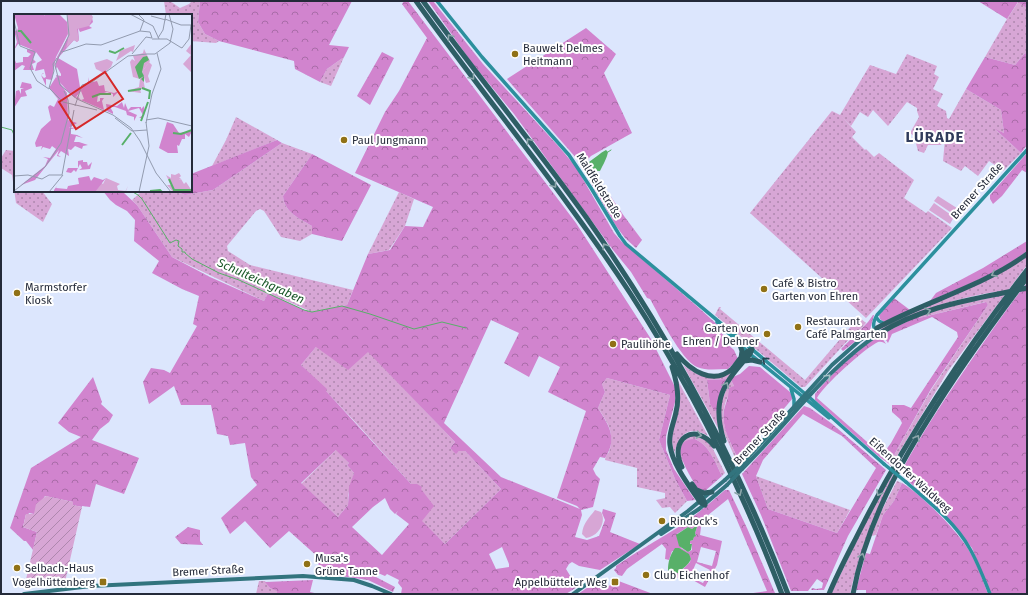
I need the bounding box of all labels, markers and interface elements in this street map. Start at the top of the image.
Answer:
inset map [14,14,192,192]
one-way arrow [448,35,455,42]
place label: Bauwelt Delmes Heitmann [523,42,603,68]
marker: Bauwelt Delmes Heitmann [510,49,520,59]
one-way arrow [467,73,474,80]
district label: LÜRADE [906,128,964,146]
place label: Paul Jungmann [352,134,427,147]
marker: Paul Jungmann [339,135,349,145]
one-way arrow [526,138,533,145]
street label: Maldfeldstraße [574,151,624,221]
street label: Bremer Straße [948,160,1006,222]
one-way arrow [550,180,557,187]
one-way arrow [602,243,610,250]
water label: Schulteichgraben [214,255,307,306]
one-way arrow [991,270,998,277]
place label: Café & Bistro Garten von Ehren [772,277,858,303]
place label: Marmstorfer Kiosk [25,281,87,307]
marker: Café & Bistro Garten von Ehren [759,284,769,294]
marker: Marmstorfer Kiosk [12,288,22,298]
one-way arrow [924,307,931,315]
place label: Restaurant Café Palmgarten [806,315,887,341]
place label: Garten von Ehren / Dehner [683,322,760,348]
marker: Restaurant Café Palmgarten [793,322,803,332]
marker: Garten von Ehren / Dehner [762,329,772,339]
place label: Paulihöhe [621,338,671,351]
marker: Paulihöhe [608,339,618,349]
one-way arrow [763,358,770,365]
one-way arrow [823,374,831,382]
one-way arrow [721,382,728,389]
street label: Bremer Straße [731,406,789,468]
one-way arrow [695,431,702,439]
street label: Eißendorfer Waldweg [866,435,954,515]
one-way arrow [912,435,919,442]
one-way arrow [734,489,742,496]
one-way arrow [877,489,884,496]
place label: Rindock's [670,515,718,528]
marker: Rindock's [657,516,667,526]
place label: Musa's Grüne Tanne [315,552,378,578]
one-way arrow [857,553,866,560]
marker: Musa's Grüne Tanne [302,559,312,569]
place label: Selbach-Haus [25,562,94,575]
marker: Selbach-Haus [12,563,22,573]
street label: Bremer Straße [172,563,244,579]
place label: Club Eichenhof [654,569,730,582]
marker: Club Eichenhof [641,570,651,580]
place label: Vogelhüttenberg [13,576,95,589]
place label: Appelbütteler Weg [515,576,607,589]
marker: Vogelhüttenberg [98,577,108,587]
marker: Appelbütteler Weg [610,577,620,587]

